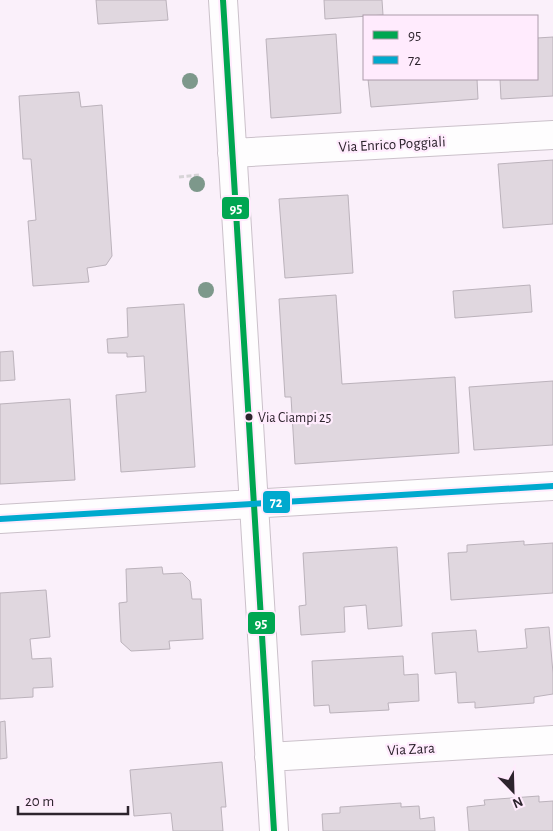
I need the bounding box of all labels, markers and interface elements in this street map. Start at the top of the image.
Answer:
legend [363,15,538,80]
text: 95 [408,28,421,43]
text: 72 [408,53,421,68]
street label: Via Enrico Poggiali [338,134,446,155]
line badge: 95 [221,196,250,220]
text: 95 [230,202,242,216]
place label: Via Ciampi 25 [258,411,331,425]
marker: Via Ciampi 25 [244,412,254,422]
line badge: 72 [262,490,291,514]
text: 72 [270,496,283,510]
line badge: 95 [247,611,276,635]
text: 95 [255,617,267,631]
street label: Via Zara [387,741,435,758]
north arrow [488,766,538,816]
scale bar [18,784,128,816]
text: 20 m [25,794,54,809]
text: N [510,794,525,810]

